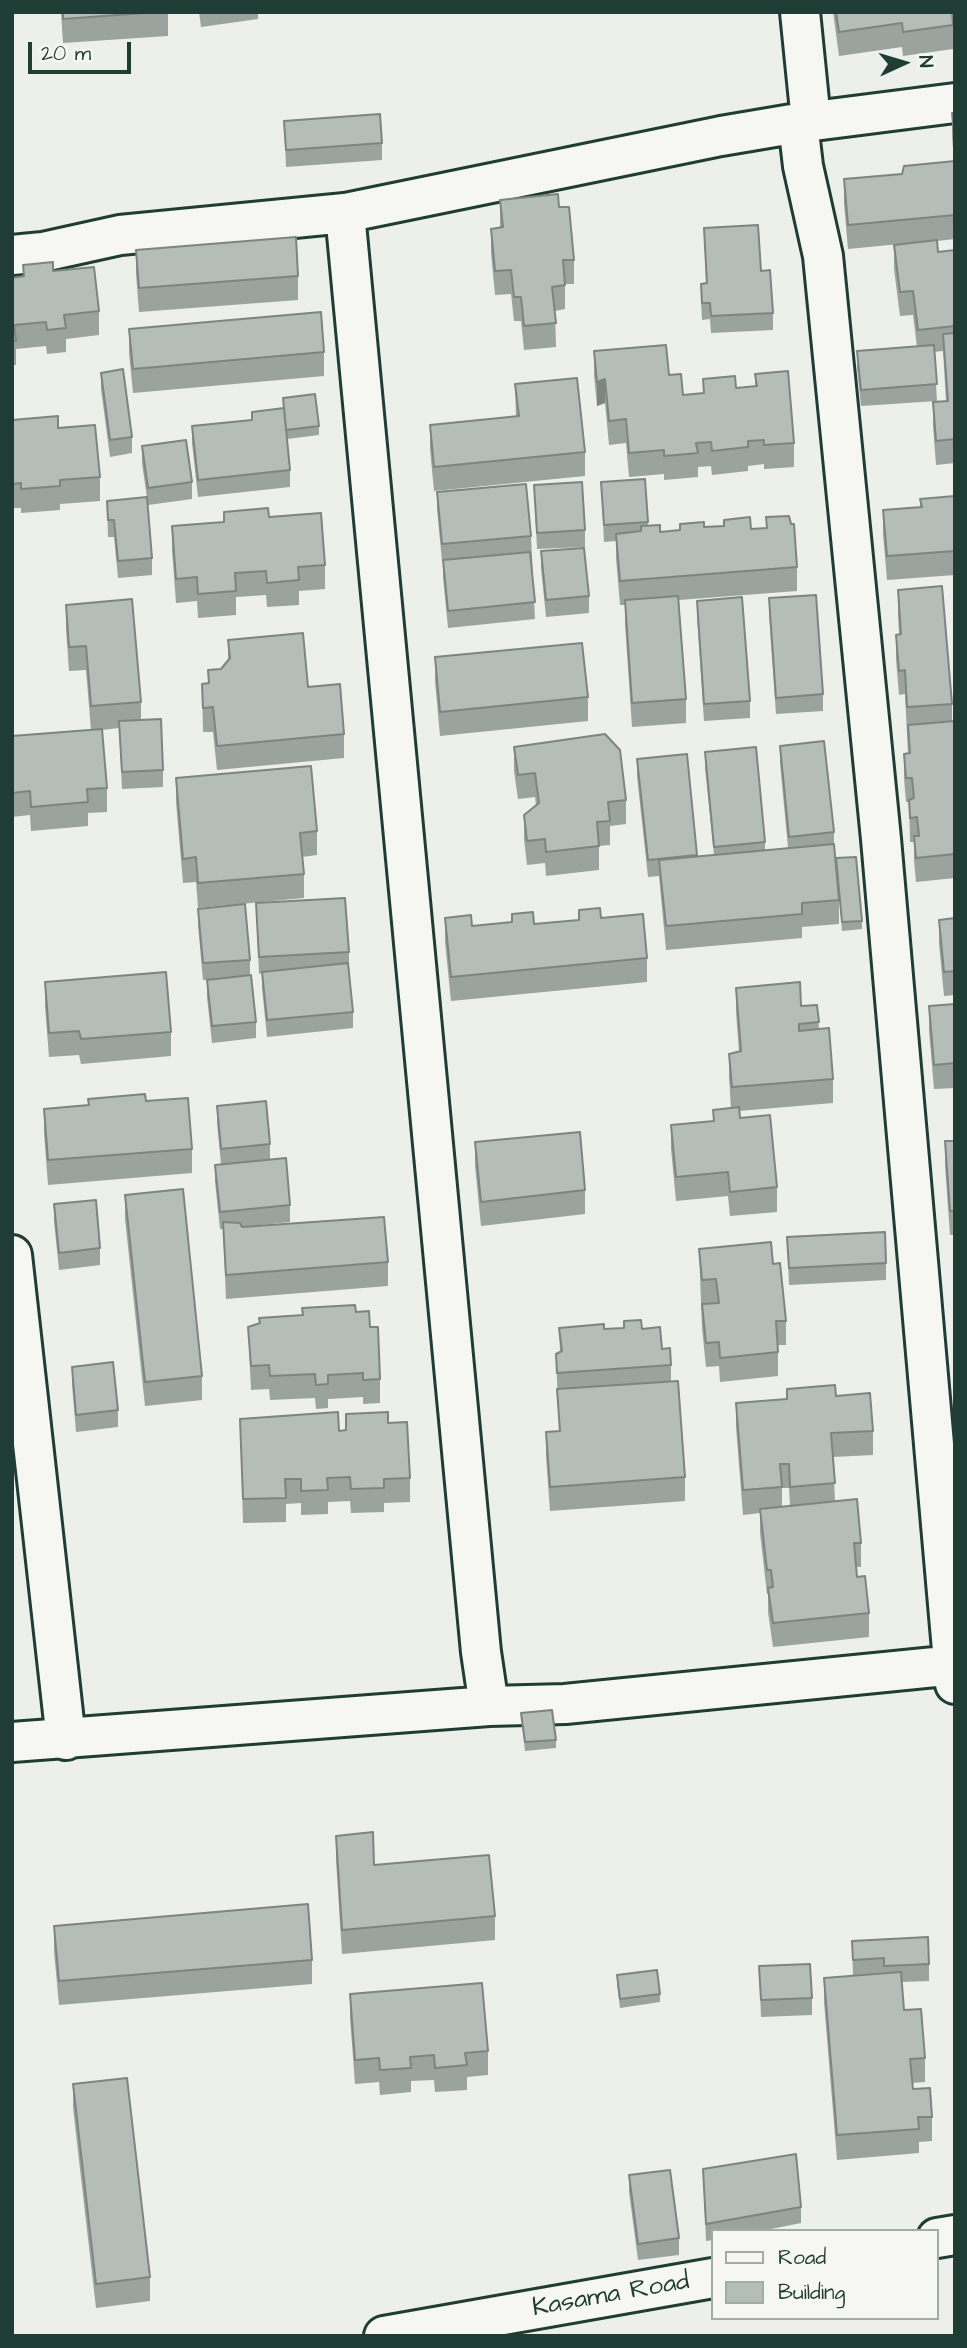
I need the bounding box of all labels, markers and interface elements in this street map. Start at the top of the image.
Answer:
scale bar [32,28,135,72]
north arrow [869,28,939,98]
text: 20 m [41,39,91,68]
text: N [912,55,939,68]
legend [712,2229,939,2320]
text: Road [778,2243,826,2272]
street label: Kasama Road [530,2267,692,2325]
text: Building [778,2278,845,2307]

